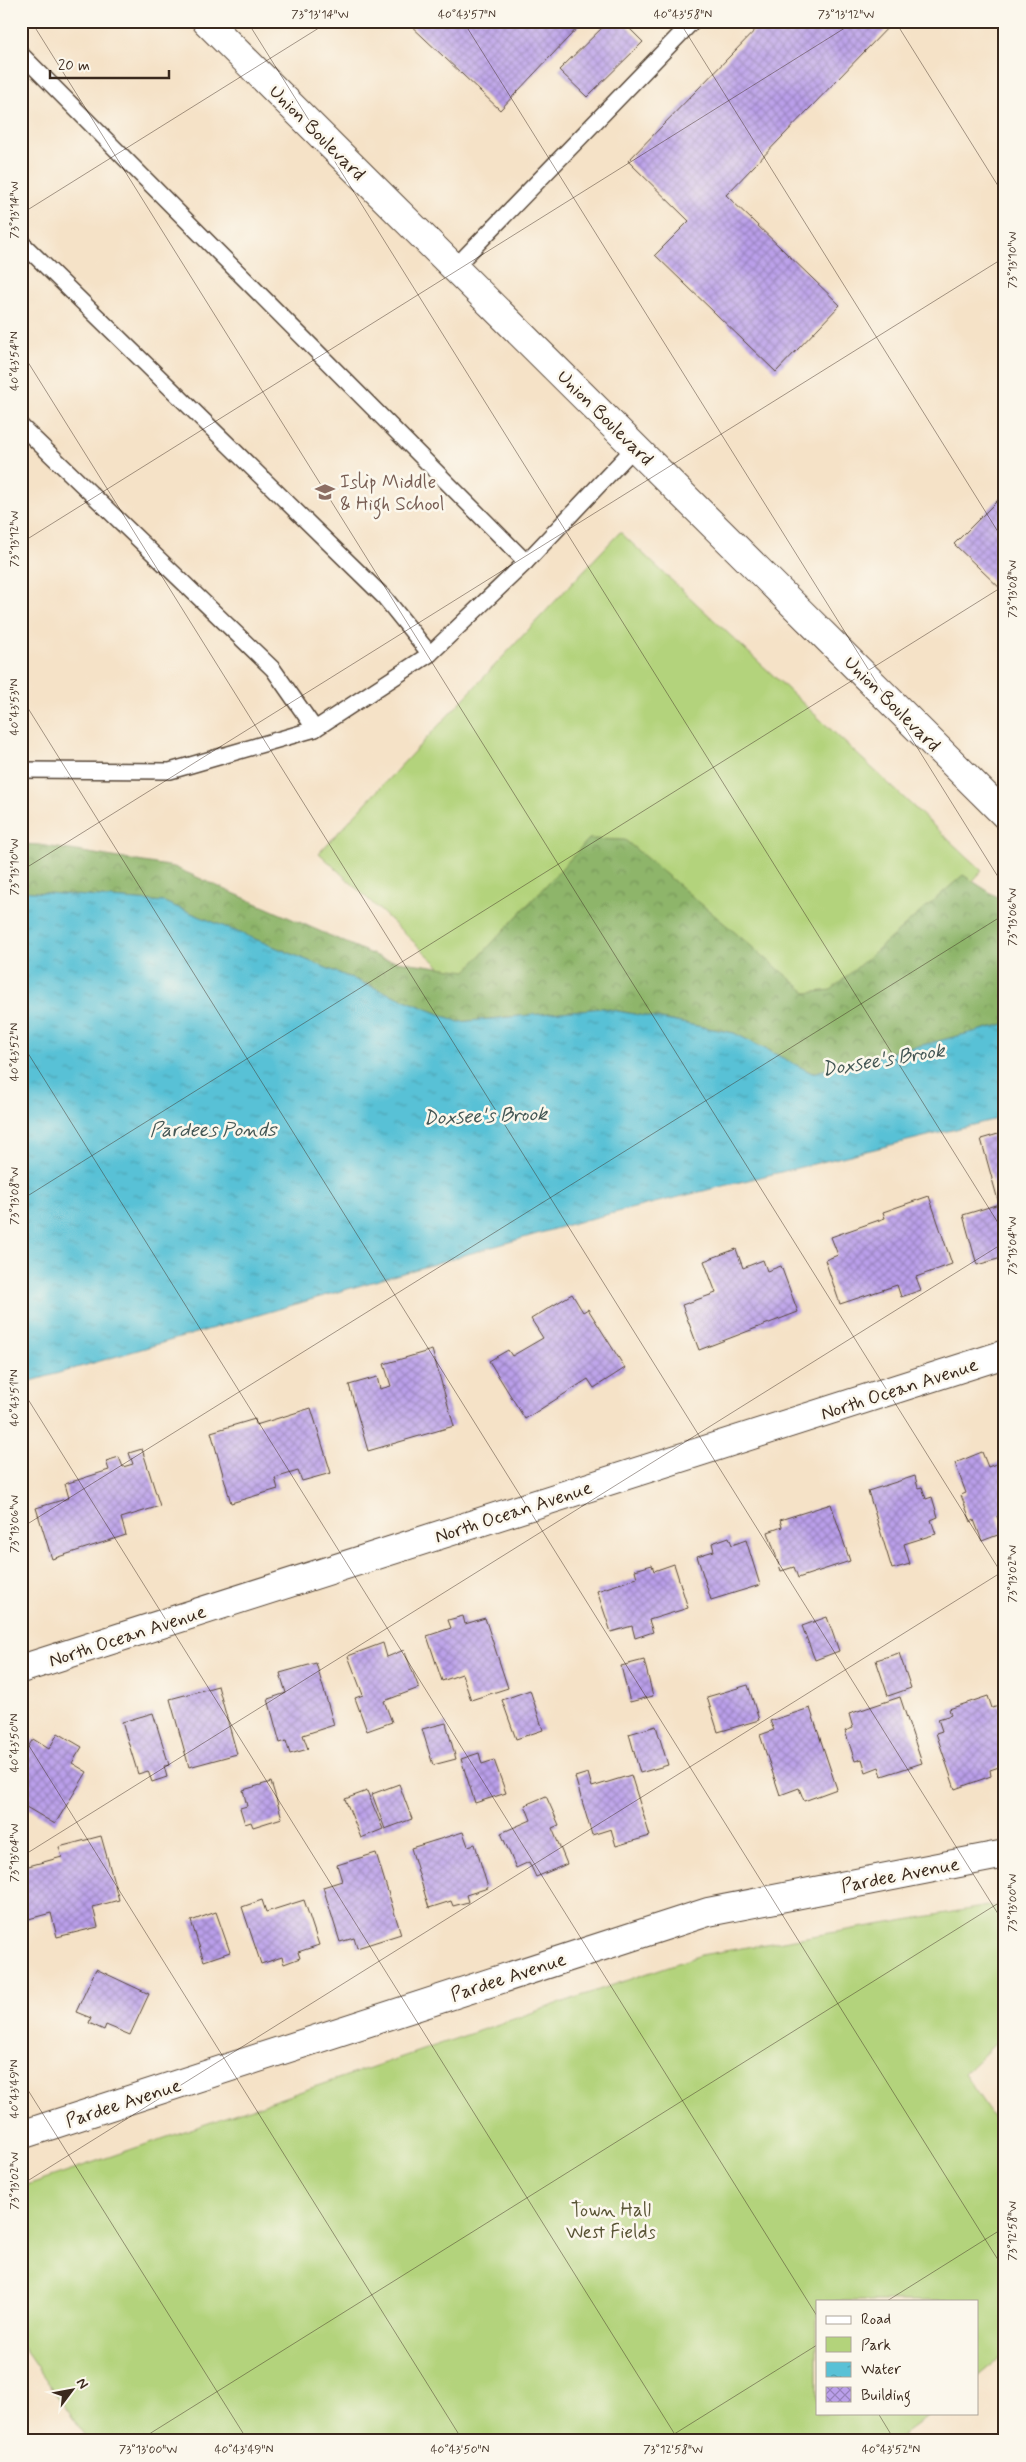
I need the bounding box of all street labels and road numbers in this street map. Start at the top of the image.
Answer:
street label: Union Boulevard [263,79,371,187]
street label: Union Boulevard [551,364,659,472]
street label: Union Boulevard [838,650,946,758]
street label: North Ocean Avenue [818,1352,981,1427]
street label: North Ocean Avenue [432,1475,595,1550]
street label: North Ocean Avenue [46,1599,209,1674]
street label: Pardee Avenue [839,1852,962,1899]
street label: Pardee Avenue [448,1947,569,2008]
street label: Pardee Avenue [63,2073,184,2134]

